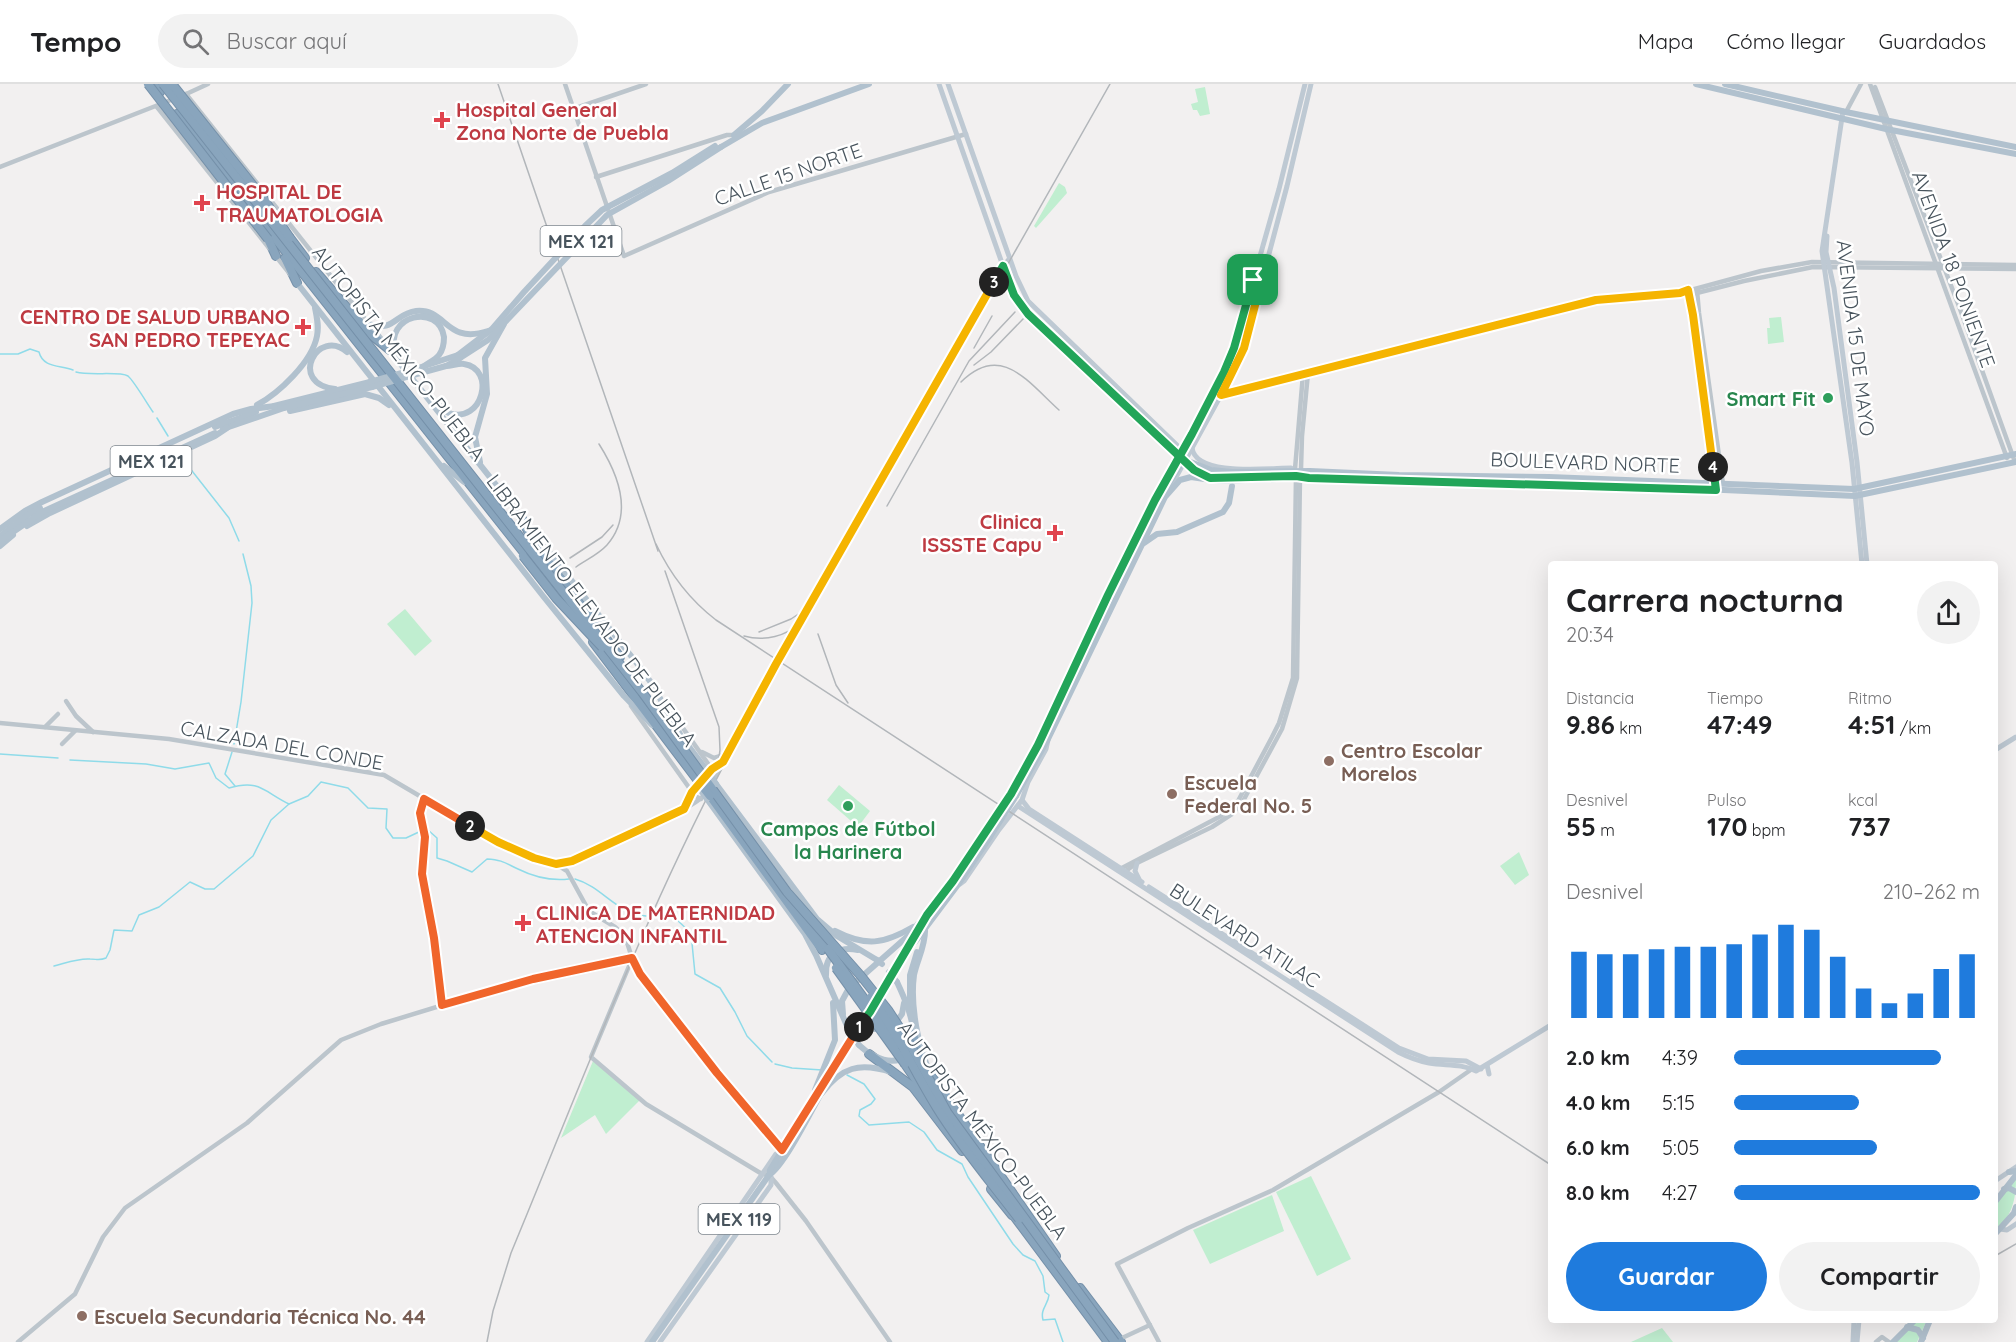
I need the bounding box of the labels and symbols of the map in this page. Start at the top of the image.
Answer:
place label: Hospital General Zona Norte de Puebla [456,97,669,145]
marker: Hospital General Zona Norte de Puebla [433,111,451,129]
street label: CALLE 15 NORTE [711,137,865,211]
street label: AVENIDA 18 PONIENTE [1907,167,2001,371]
place label: HOSPITAL DE TRAUMATOLOGIA [216,179,383,227]
marker: HOSPITAL DE TRAUMATOLOGIA [193,194,211,212]
road number: MEX 121 [540,226,622,256]
street label: AVENIDA 15 DE MAYO [1832,238,1880,438]
street label: AUTOPISTA MÉXICO-PUEBLA [307,240,491,466]
pin [1227,254,1278,305]
pin: 3 [979,267,1009,297]
place label: CENTRO DE SALUD URBANO SAN PEDRO TEPEYAC [20,304,290,352]
marker: CENTRO DE SALUD URBANO SAN PEDRO TEPEYAC [294,318,312,336]
place label: Smart Fit [1726,386,1816,411]
marker: Smart Fit [1821,391,1835,405]
road number: MEX 121 [110,446,192,476]
street label: BOULEVARD NORTE [1490,446,1680,478]
pin: 4 [1698,452,1728,482]
street label: LIBRAMIENTO ELEVADO DE PUEBLA [481,469,703,751]
place label: Clinica ISSSTE Capu [922,509,1042,557]
marker: Clinica ISSSTE Capu [1046,524,1064,542]
street label: CALZADA DEL CONDE [179,715,385,775]
place label: Centro Escolar Morelos [1341,738,1483,786]
marker: Centro Escolar Morelos [1322,754,1336,768]
place label: Escuela Federal No. 5 [1184,770,1312,818]
marker: Escuela Federal No. 5 [1165,787,1179,801]
marker: Campos de Fútbol la Harinera [841,799,855,813]
pin: 2 [455,811,485,841]
place label: Campos de Fútbol la Harinera [760,816,936,864]
street label: BULEVARD ATILAC [1165,877,1325,993]
place label: CLINICA DE MATERNIDAD ATENCION INFANTIL [536,900,775,948]
marker: CLINICA DE MATERNIDAD ATENCION INFANTIL [514,914,532,932]
pin: 1 [844,1012,874,1042]
street label: AUTOPISTA MÉXICO-PUEBLA [893,1016,1073,1244]
road number: MEX 119 [698,1204,780,1234]
place label: Escuela Secundaria Técnica No. 44 [94,1304,426,1329]
marker: Escuela Secundaria Técnica No. 44 [75,1309,89,1323]

